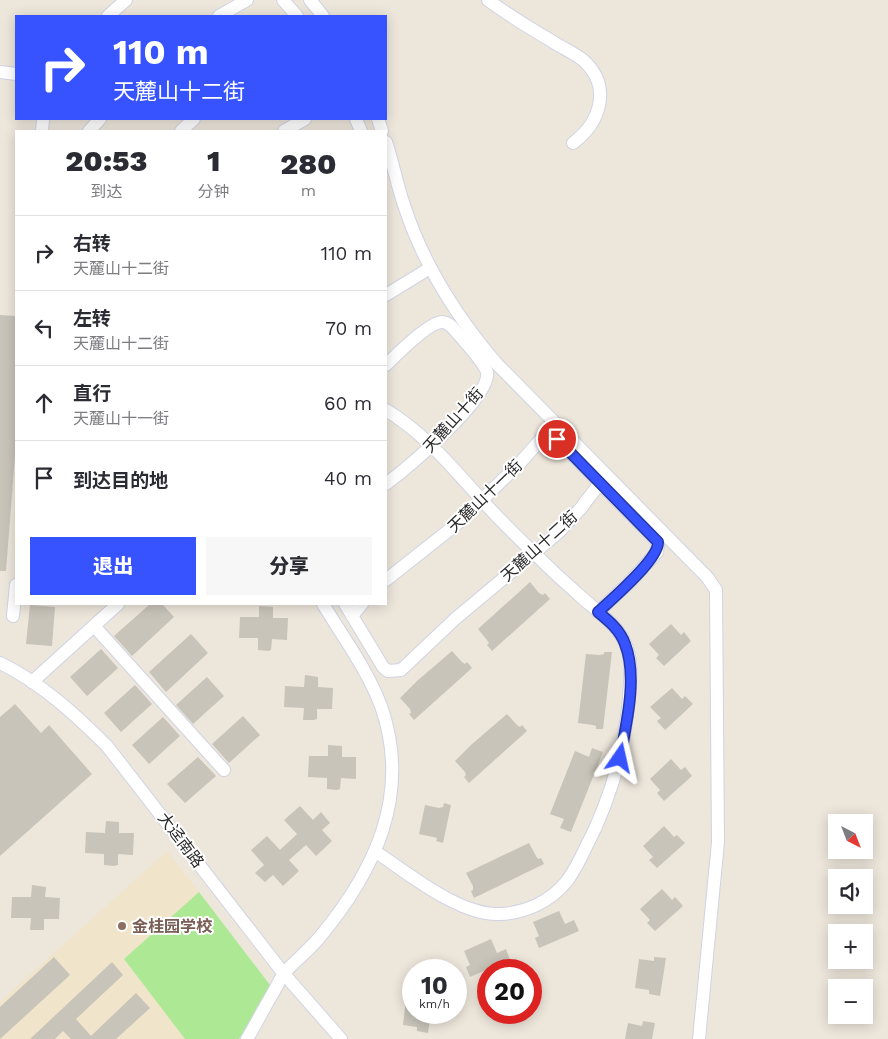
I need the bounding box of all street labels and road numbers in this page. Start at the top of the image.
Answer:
street label: 天麓山十街 [419,384,487,456]
street label: 天麓山十一街 [444,456,526,536]
street label: 天麓山十二街 [497,507,581,585]
street label: 大迳南路 [154,809,208,871]

